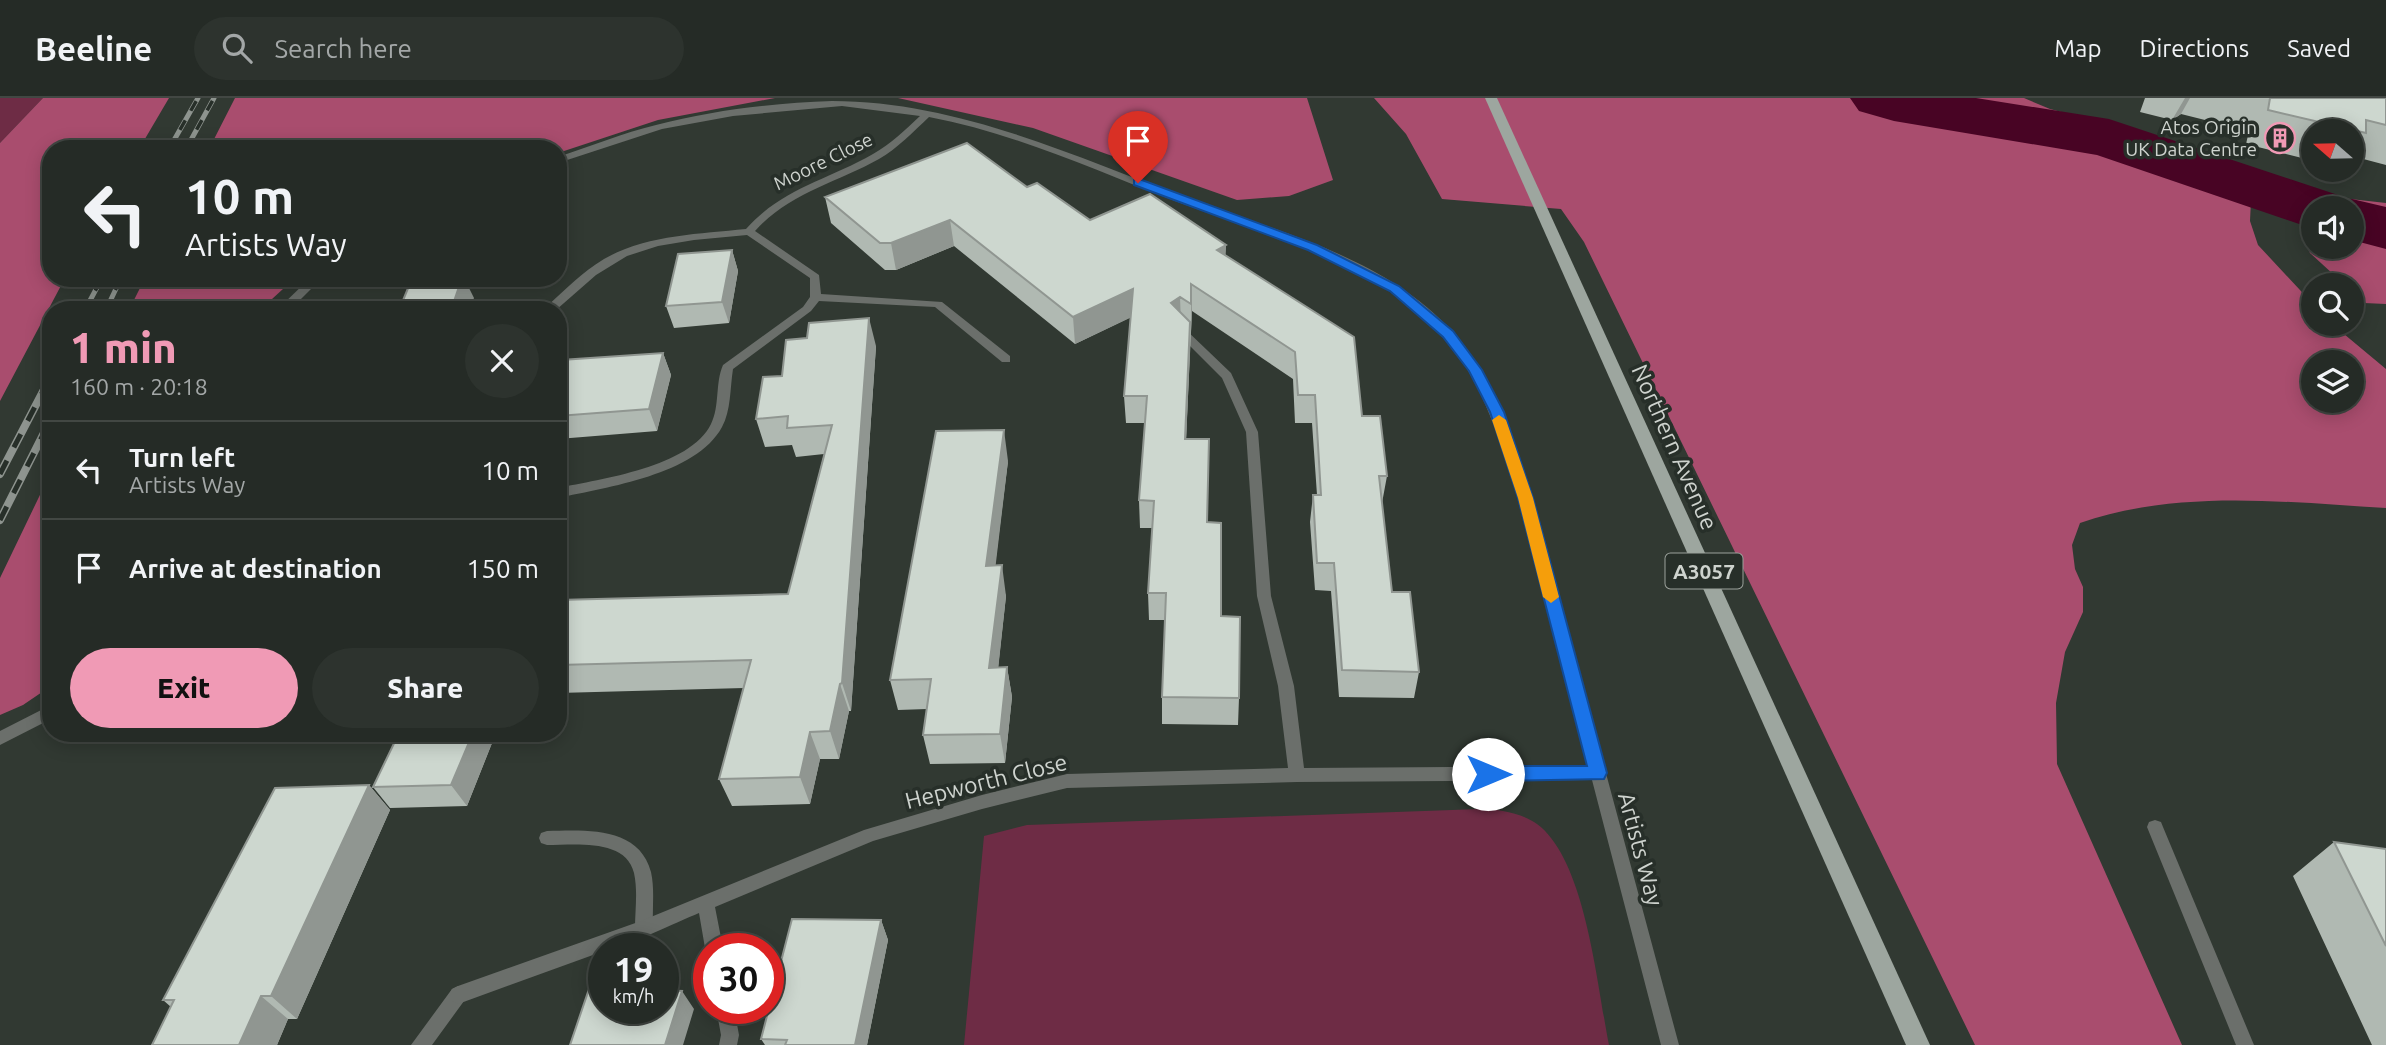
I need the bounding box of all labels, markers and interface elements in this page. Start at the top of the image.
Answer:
search box [194,17,684,80]
icon: search [218,29,256,67]
text: Beeline [35,30,152,67]
text: Search here [274,34,412,63]
text: Map [2054,35,2101,62]
text: Directions [2139,35,2249,62]
text: Saved [2287,35,2351,62]
pin [1108,111,1168,183]
place label: Atos Origin UK Data Centre [2125,116,2257,160]
north arrow [2301,119,2364,182]
map controls [2301,119,2364,413]
building icon: Atos Origin UK Data Centre [2263,121,2297,155]
icon: arrive [1119,122,1157,160]
street label: Moore Close [770,128,876,194]
icon: left [70,168,161,259]
text: 10 m [185,168,294,223]
button: sound [2301,196,2364,259]
text: Artists Way [185,226,347,262]
button: search [2301,273,2364,336]
text: 1 min [70,324,177,371]
button: close [465,324,539,398]
button: layers [2301,350,2364,413]
street label: Northern Avenue [1627,361,1723,533]
text: 160 m · 20:18 [70,374,208,399]
text: Turn left [129,443,235,472]
icon: left [70,451,108,489]
text: 10 m [481,456,539,485]
text: Artists Way [129,472,245,497]
icon: arrive [70,549,108,587]
text: Arrive at destination [129,554,382,583]
text: 150 m [467,554,539,583]
road number: A3057 [1666,554,1742,588]
button: Exit [70,648,298,728]
button: Share [312,648,539,728]
position arrow [1451,737,1525,811]
street label: Hepworth Close [903,749,1069,813]
street label: Artists Way [1614,790,1668,908]
speed limit sign: 30 [693,933,784,1024]
text: 19 [614,949,653,989]
text: km/h [613,986,654,1006]

